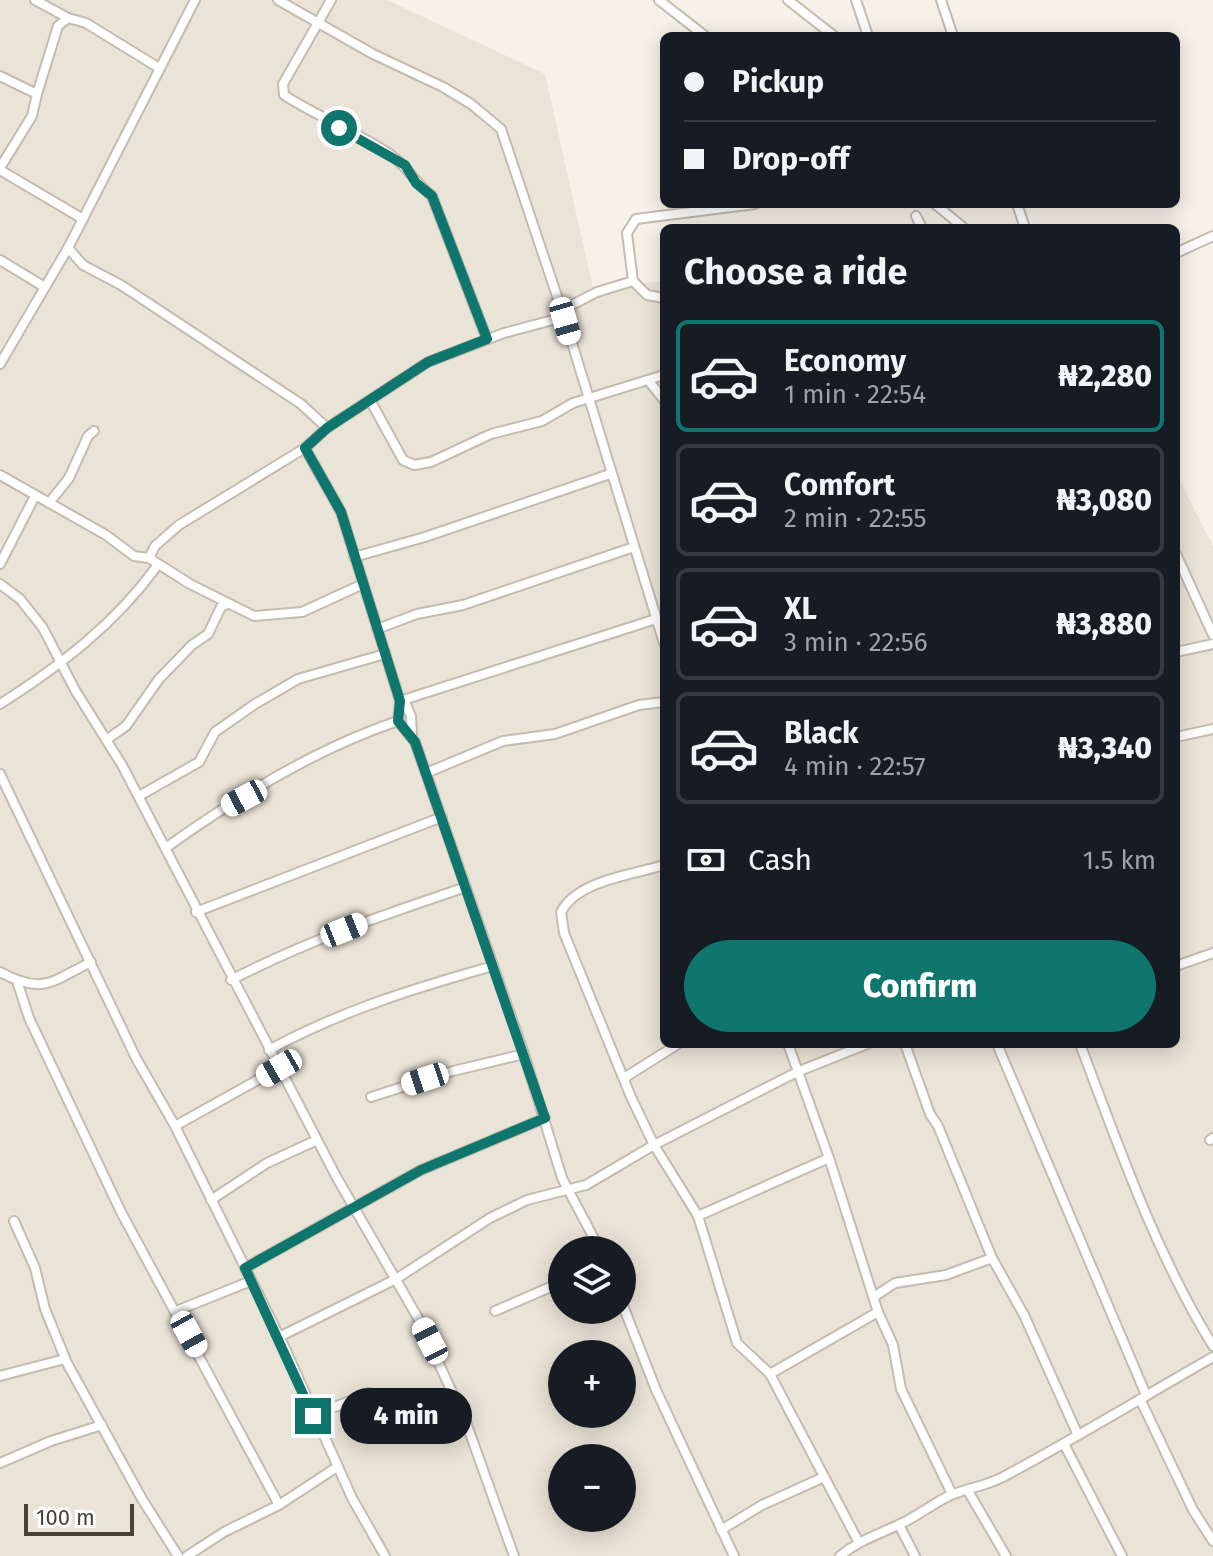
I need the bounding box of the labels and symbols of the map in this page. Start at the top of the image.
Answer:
route start [321,110,357,146]
car [547,295,583,347]
car [217,776,271,820]
car [317,910,371,950]
car [252,1046,306,1090]
car [398,1060,452,1098]
car [167,1307,211,1361]
car [408,1314,452,1368]
callout: 4 min [341,1388,473,1444]
route end [295,1398,331,1434]
scale bar [24,1500,134,1536]

